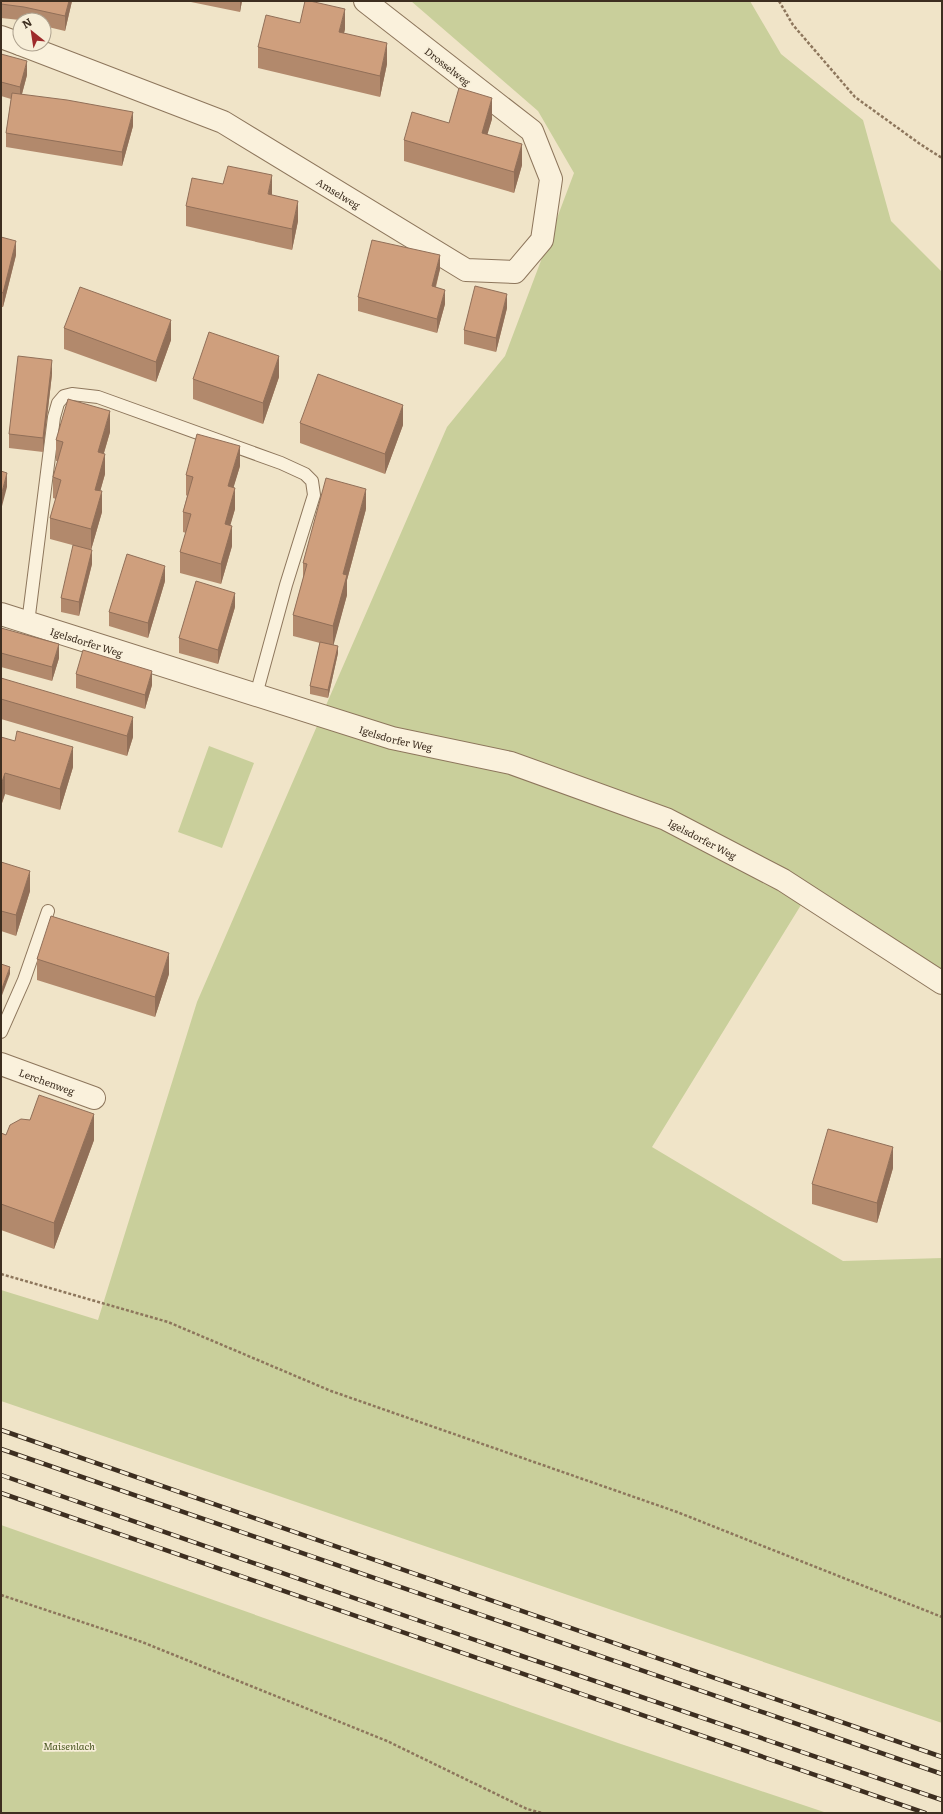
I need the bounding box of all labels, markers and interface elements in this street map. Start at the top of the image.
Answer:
north arrow [12,12,52,52]
text: N [19,13,34,32]
street label: Drosselweg [422,43,474,89]
street label: Amselweg [314,173,364,212]
street label: Igelsdorfer Weg [49,623,125,660]
street label: Igelsdorfer Weg [357,721,435,754]
street label: Igelsdorfer Weg [666,814,740,862]
street label: Lerchenweg [17,1064,77,1098]
park label: Maisenlach [43,1738,95,1753]

